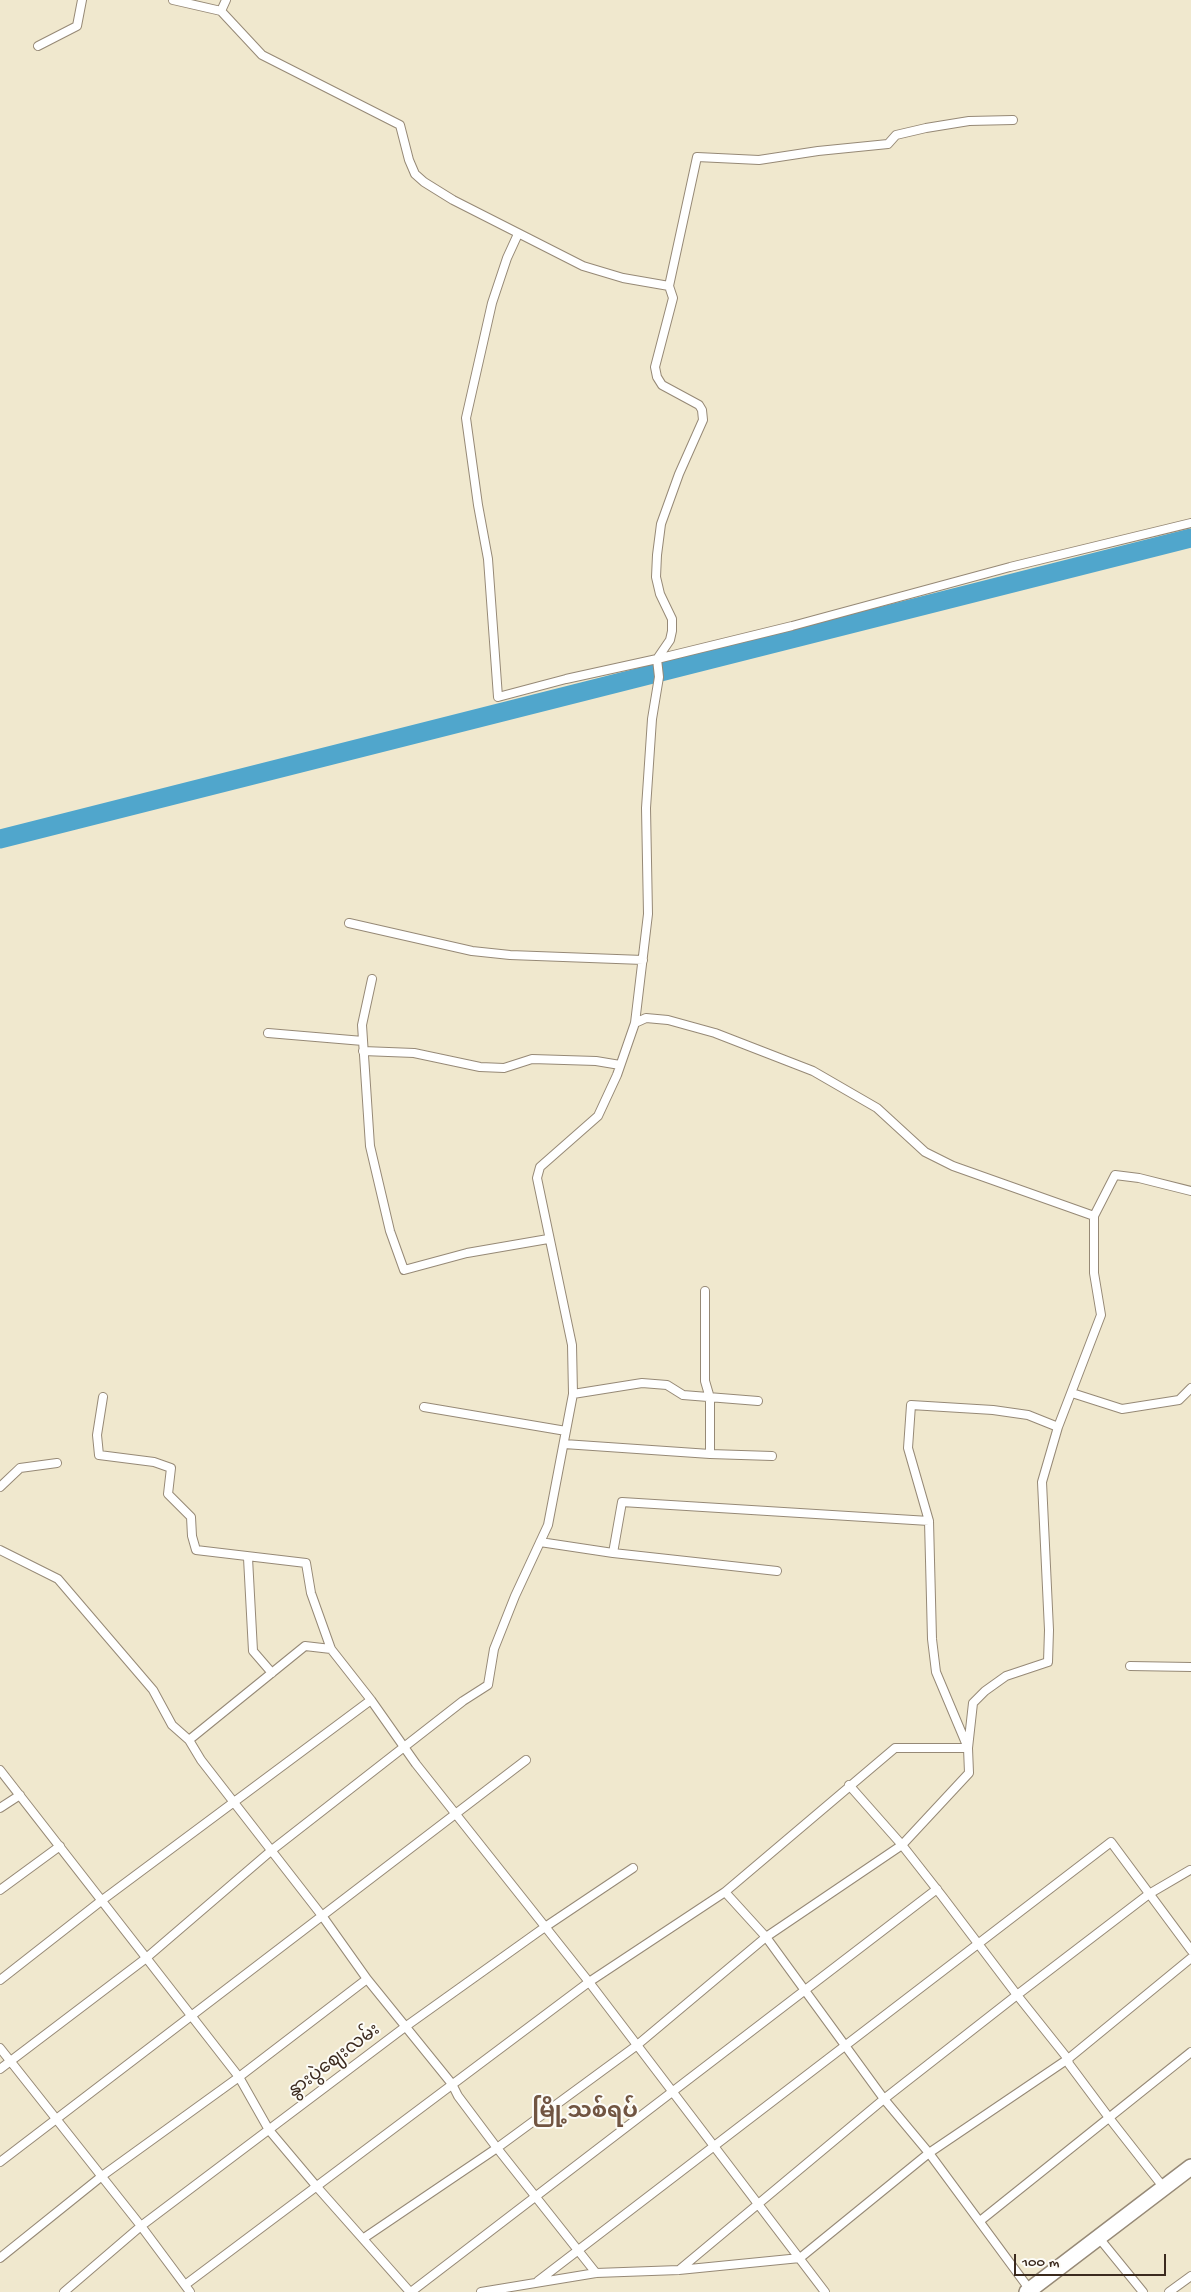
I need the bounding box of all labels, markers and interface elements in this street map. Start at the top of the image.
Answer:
street label: နွားပွဲဈေးလမ်း [285,2020,385,2104]
district label: မြို့သစ်ရပ် [532,2101,638,2127]
scale bar [1016,2244,1168,2276]
text: 100 m [1022,2254,1059,2272]

